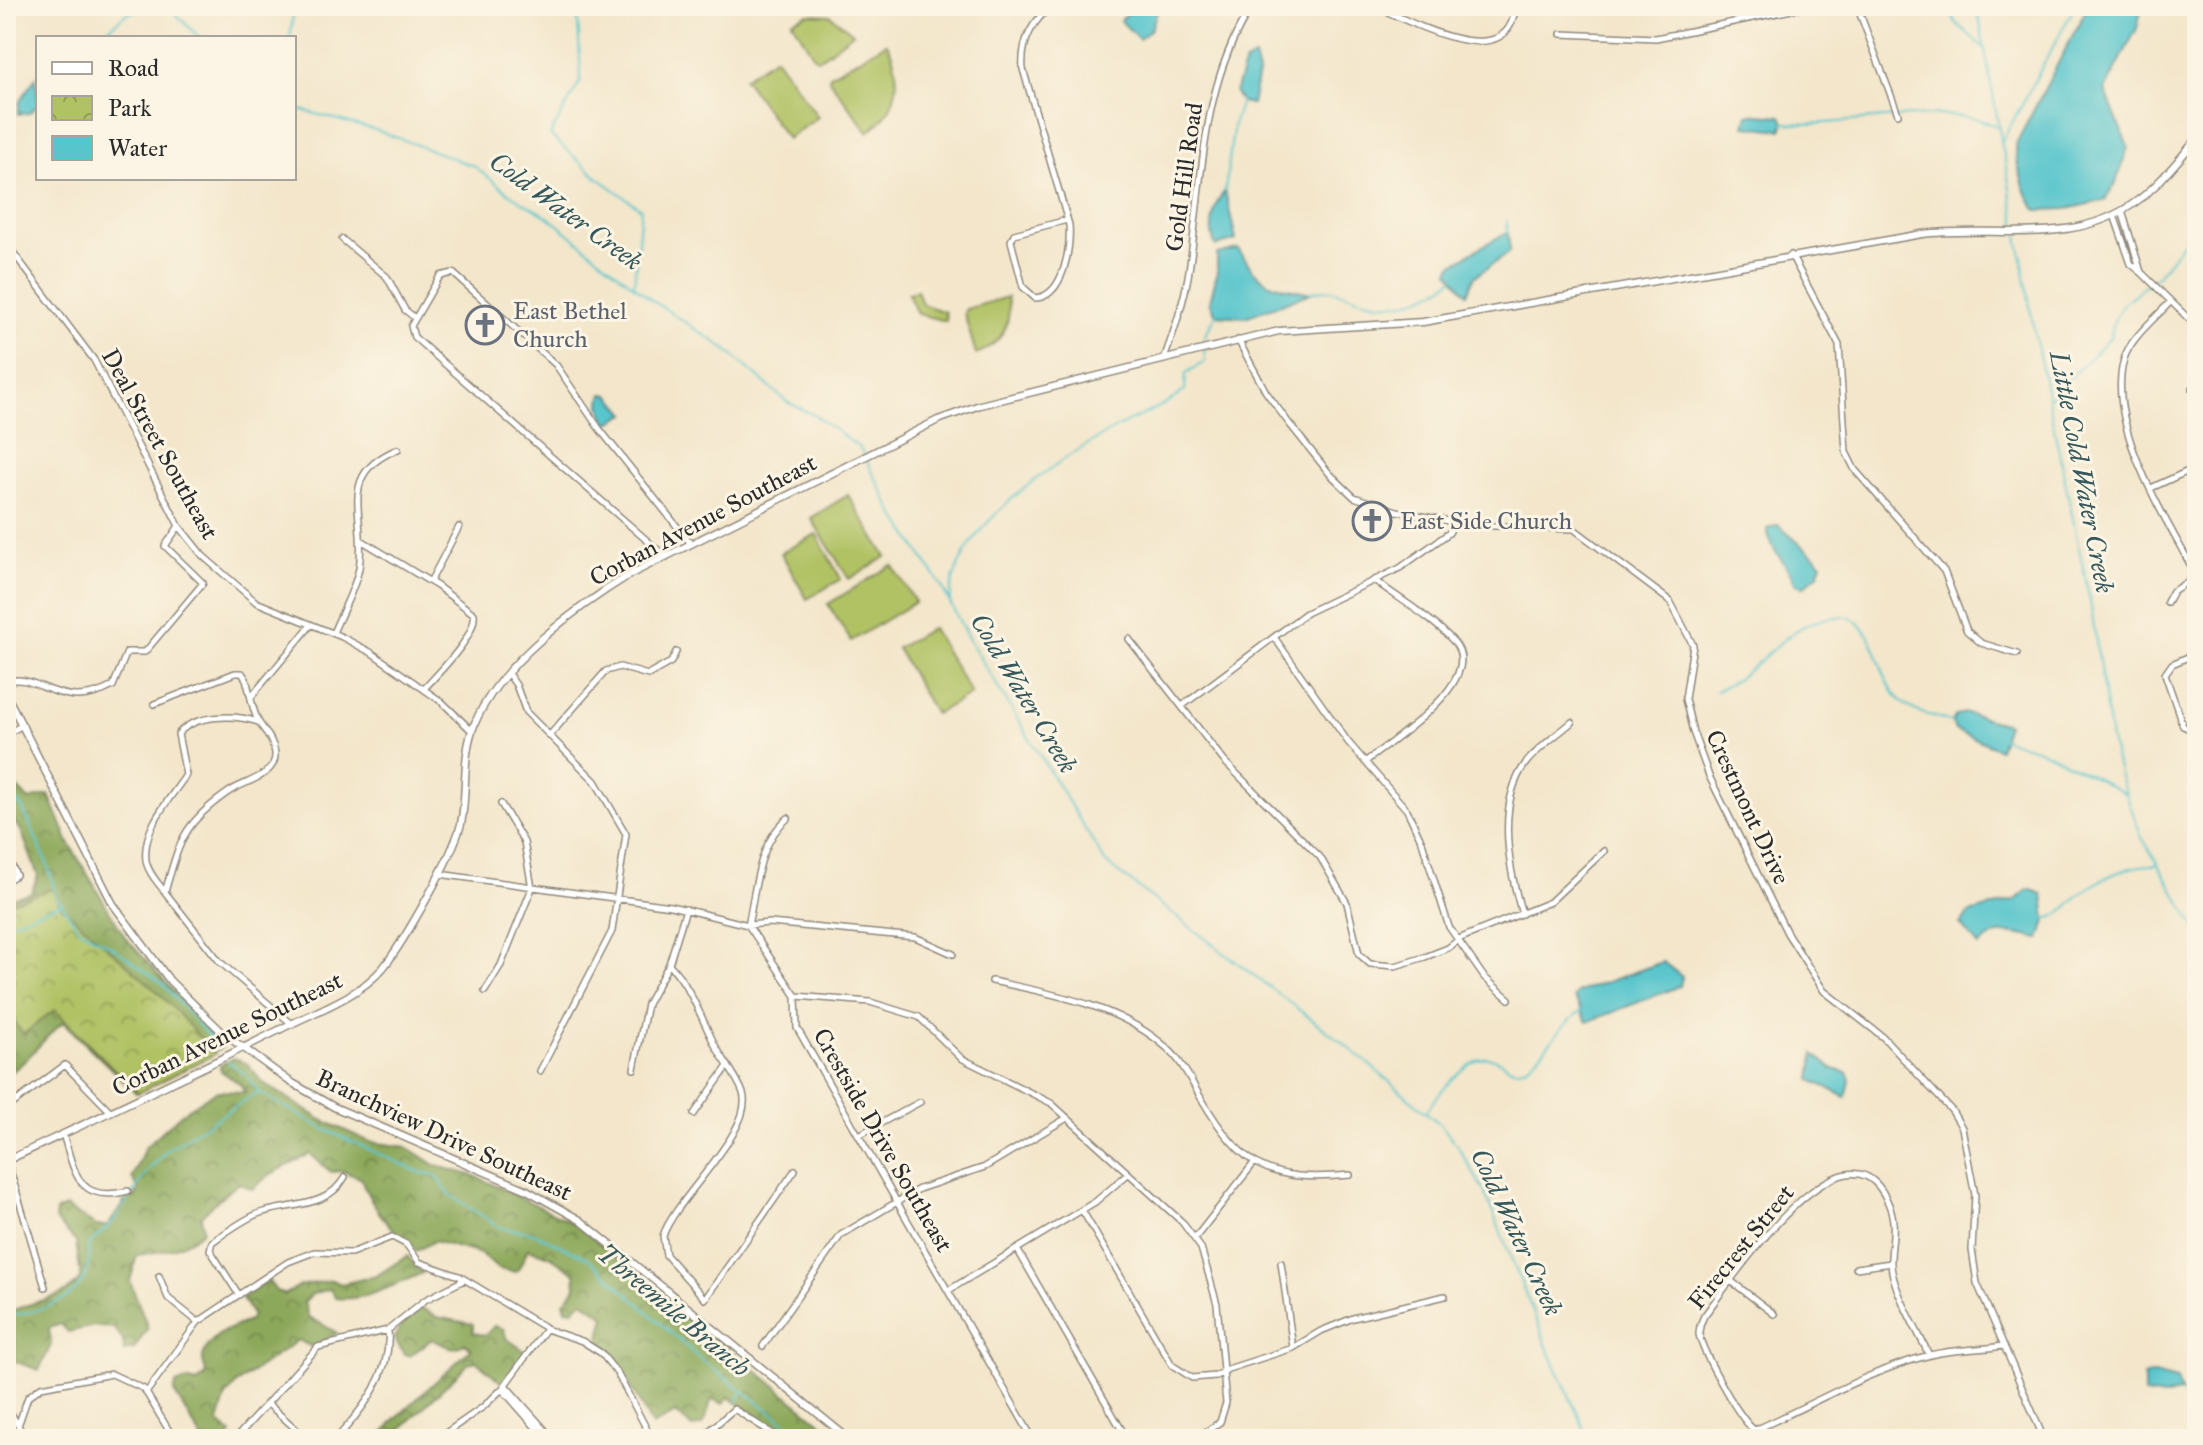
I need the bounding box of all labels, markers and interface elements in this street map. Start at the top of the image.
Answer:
legend [36,36,296,180]
text: Road [108,53,159,83]
text: Park [108,93,152,123]
street label: Gold Hill Road [1159,101,1209,253]
text: Water [108,133,167,163]
water label: Cold Water Creek [483,145,649,277]
place label: East Bethel Church [513,296,627,354]
church icon: East Bethel Church [464,304,506,346]
street label: Deal Street Southeast [95,343,225,545]
water label: Little Cold Water Creek [2043,347,2121,596]
street label: Corban Avenue Southeast [584,447,822,593]
church icon: East Side Church [1351,500,1393,542]
place label: East Side Church [1400,506,1572,536]
water label: Cold Water Creek [964,607,1085,779]
street label: Crestmont Drive [1699,725,1797,889]
street label: Corban Avenue Southeast [107,965,348,1103]
street label: Crestside Drive Southeast [807,1023,960,1258]
street label: Branchview Drive Southeast [311,1063,577,1208]
water label: Cold Water Creek [1464,1143,1570,1321]
street label: Firecrest Street [1681,1178,1801,1316]
water label: Threemile Branch [591,1237,757,1383]

